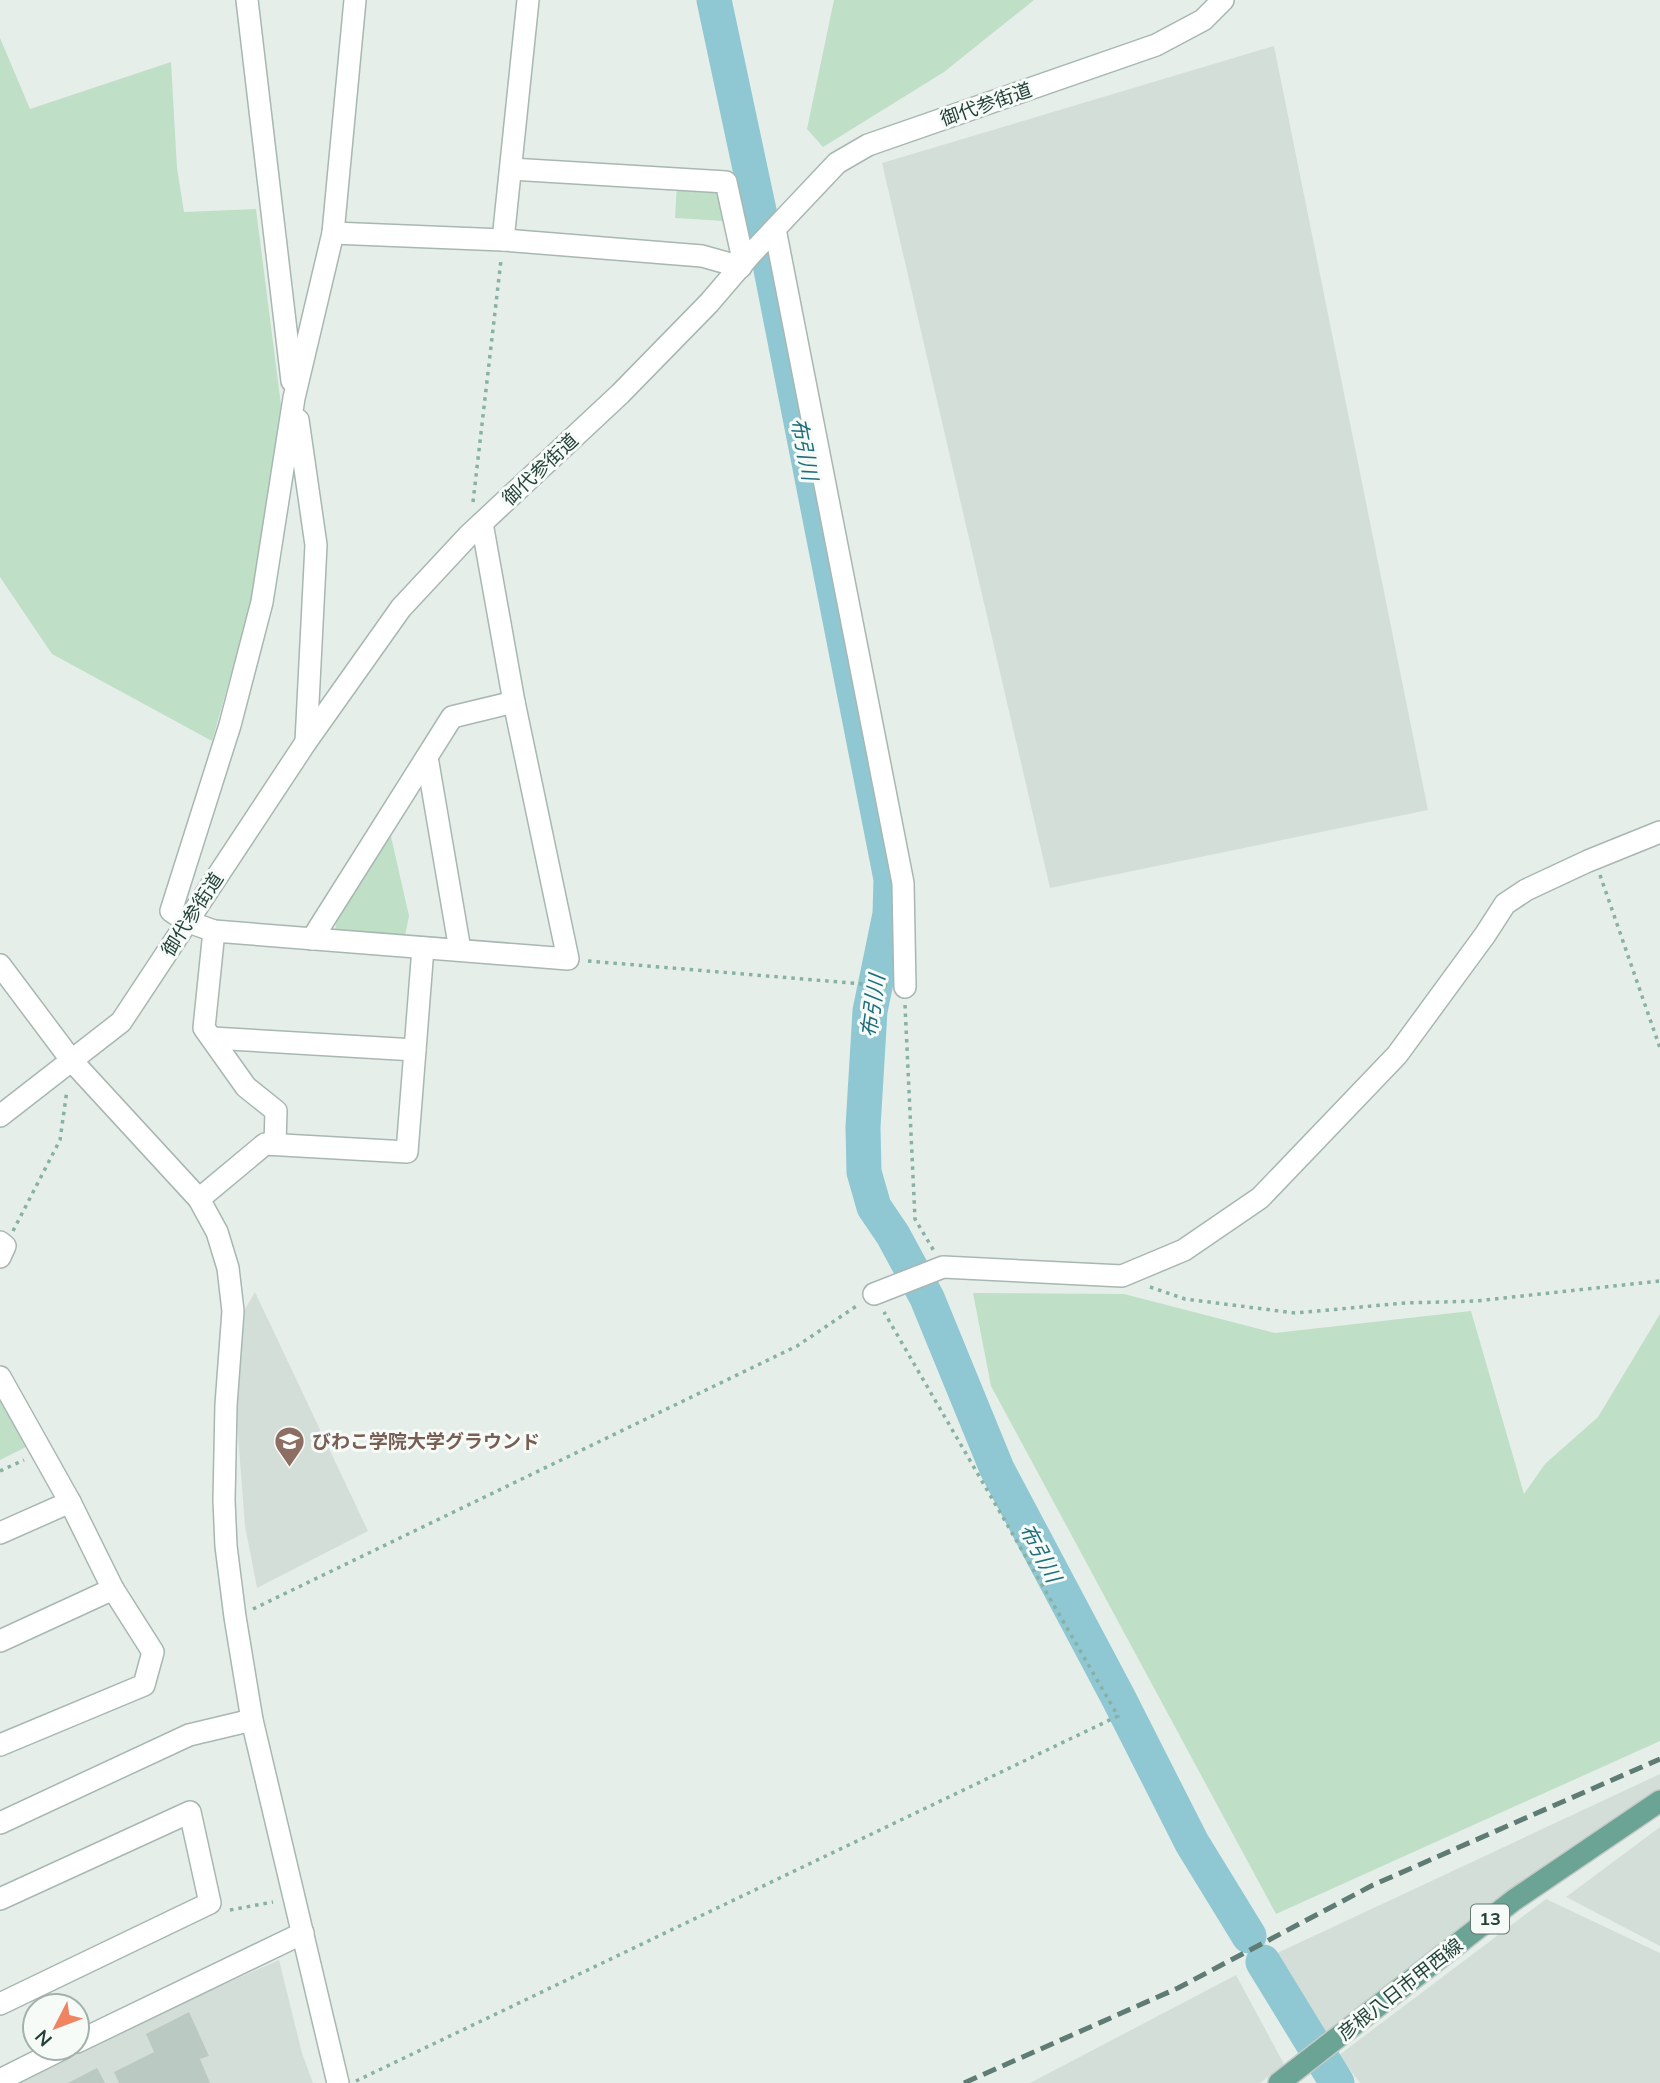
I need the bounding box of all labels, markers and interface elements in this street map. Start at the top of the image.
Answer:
street label: 御代参街道 [937,77,1035,131]
water label: 布引川 [786,415,824,484]
street label: 御代参街道 [497,428,583,510]
street label: 御代参街道 [156,868,228,960]
water label: 布引川 [855,971,890,1039]
school or university icon: びわこ学院大学グラウンド [272,1424,306,1468]
place label: びわこ学院大学グラウンド [312,1429,540,1453]
water label: 布引川 [1015,1519,1068,1588]
road number: 13 [1471,1905,1509,1934]
street label: 彦根八日市甲西線 [1333,1933,1467,2045]
north arrow [21,1992,91,2062]
text: N [30,2025,57,2052]

